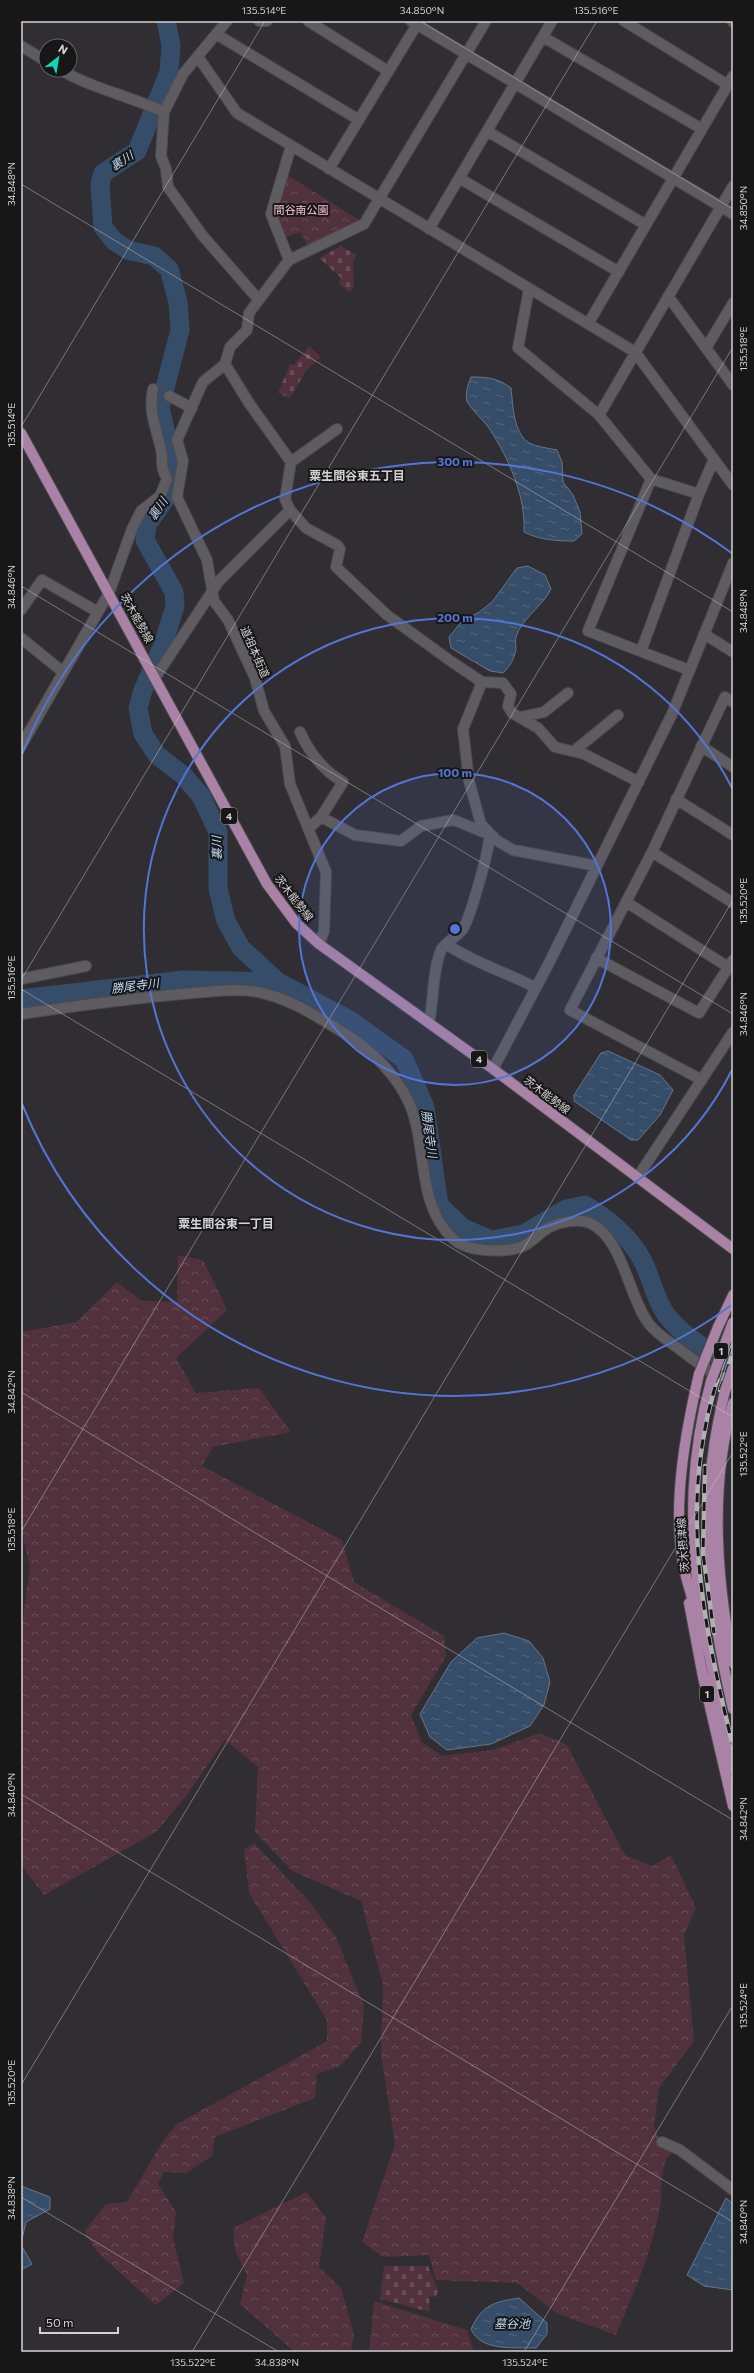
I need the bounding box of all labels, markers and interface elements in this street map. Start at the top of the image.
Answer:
text: 135.514°E [242,4,286,16]
text: 34.850°N [400,4,444,16]
text: 135.516°E [574,4,618,16]
north arrow [38,38,78,78]
text: N [57,41,70,57]
water label: 裏川 [108,147,137,173]
text: 34.848°N [5,162,17,206]
text: 34.850°N [737,186,749,230]
park label: 間谷南公園 [274,203,329,216]
text: 135.518°E [737,327,749,371]
text: 135.514°E [5,403,17,447]
text: 300 m [437,454,473,468]
district label: 粟生間谷東五丁目 [309,468,405,482]
water label: 裏川 [145,493,171,522]
text: 34.846°N [5,565,17,609]
text: 34.848°N [737,589,749,633]
street label: 茨木能勢線 [118,591,156,645]
text: 200 m [437,610,473,624]
street label: 道祖本街道 [238,624,273,680]
text: 100 m [438,765,472,779]
road number: 4 [221,808,237,824]
water label: 裏川 [209,834,223,860]
street label: 茨木能勢線 [272,872,316,923]
text: 135.520°E [737,878,749,924]
centre of rings [448,922,462,936]
text: 135.516°E [5,956,17,1000]
water label: 勝尾寺川 [110,975,162,995]
text: 34.846°N [737,992,749,1036]
road number: 4 [471,1051,487,1067]
street label: 茨木能勢線 [521,1073,573,1116]
water label: 勝尾寺川 [420,1109,441,1161]
district label: 粟生間谷東一丁目 [178,1216,274,1230]
road number: 1 [714,1343,728,1359]
text: 34.842°N [5,1370,17,1414]
text: 135.522°E [737,1431,749,1477]
text: 135.518°E [5,1508,17,1552]
street label: 茨木摂津線 [674,1517,691,1573]
road number: 1 [700,1686,714,1702]
text: 34.840°N [5,1773,17,1817]
text: 34.842°N [737,1797,749,1841]
text: 135.524°E [737,1983,749,2029]
text: 135.520°E [5,2060,17,2106]
text: 34.838°N [5,2176,17,2220]
text: 34.840°N [737,2200,749,2244]
scale bar [40,2309,118,2335]
text: 50 m [46,2315,74,2329]
water label: 墓谷池 [494,2316,531,2330]
text: 135.522°E [170,2356,216,2368]
text: 34.838°N [255,2356,299,2368]
text: 135.524°E [502,2356,548,2368]

